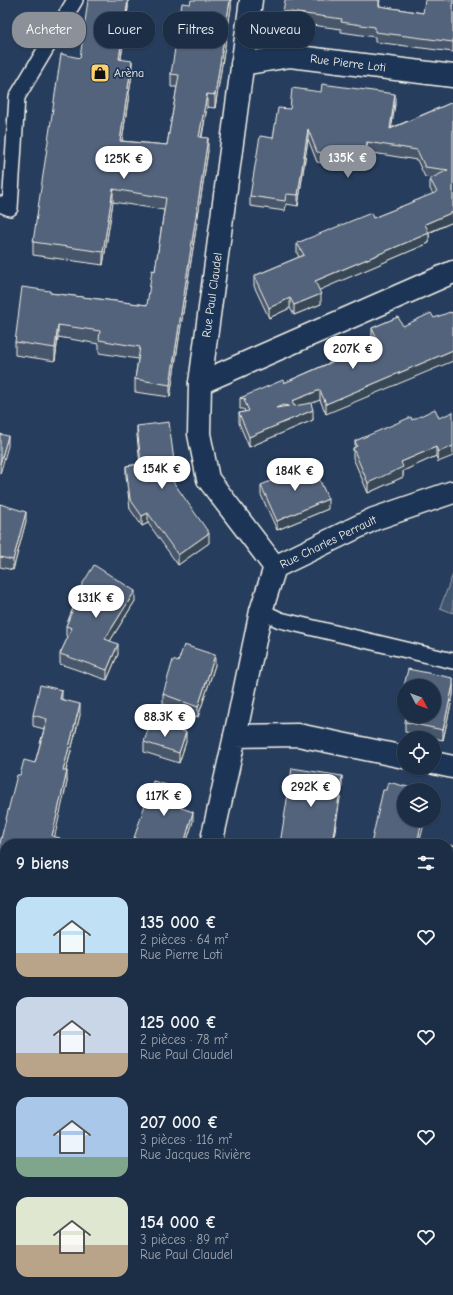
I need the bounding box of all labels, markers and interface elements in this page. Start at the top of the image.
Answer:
chip: Acheter [12,12,86,48]
chip: Louer [94,12,155,48]
chip: Filtres [163,12,228,48]
chip: Nouveau [236,12,315,48]
street label: Rue Pierre Loti [309,51,387,75]
shop icon: Arèna [89,62,111,84]
place label: Arèna [114,66,144,80]
pin: 135K € [315,145,381,179]
pin: 125K € [91,146,157,180]
text: 135K € [328,150,368,165]
text: 125K € [104,151,144,166]
street label: Rue Paul Claudel [199,252,225,338]
pin: 207K € [320,336,386,370]
text: 207K € [333,341,373,356]
pin: 154K € [129,456,195,490]
pin: 184K € [262,458,328,492]
text: 154K € [142,461,182,476]
text: 184K € [276,463,314,478]
street label: Rue Charles Perrault [277,512,379,571]
pin: 131K € [63,585,129,619]
text: 131K € [77,590,115,605]
north arrow [397,679,441,723]
map controls [397,679,441,827]
pin: 88.3K € [128,704,202,738]
text: 88.3K € [144,709,186,724]
button: locate [397,731,441,775]
pin: 292K € [278,774,344,808]
text: 292K € [291,779,331,794]
pin: 117K € [131,783,197,817]
button: layers [397,783,441,827]
text: 117K € [146,788,182,803]
icon: filters [415,852,437,874]
text: 9 biens [16,854,69,873]
icon: home [48,913,96,961]
text: 135 000 € [140,913,217,932]
icon: heart [415,926,437,948]
text: 2 pièces · 64 m² [140,932,228,947]
text: Rue Pierre Loti [140,947,223,962]
icon: home [48,1013,96,1061]
text: 125 000 € [140,1013,217,1032]
icon: heart [415,1026,437,1048]
text: 2 pièces · 78 m² [140,1032,228,1047]
text: Rue Paul Claudel [140,1047,233,1062]
icon: home [48,1113,96,1161]
text: 207 000 € [140,1113,219,1132]
icon: heart [415,1126,437,1148]
text: 3 pièces · 116 m² [140,1132,232,1147]
text: Rue Jacques Rivière [140,1147,251,1162]
icon: home [48,1213,96,1261]
text: 154 000 € [140,1213,217,1232]
icon: heart [415,1226,437,1248]
text: 3 pièces · 89 m² [140,1232,228,1247]
text: Rue Paul Claudel [140,1247,233,1262]

